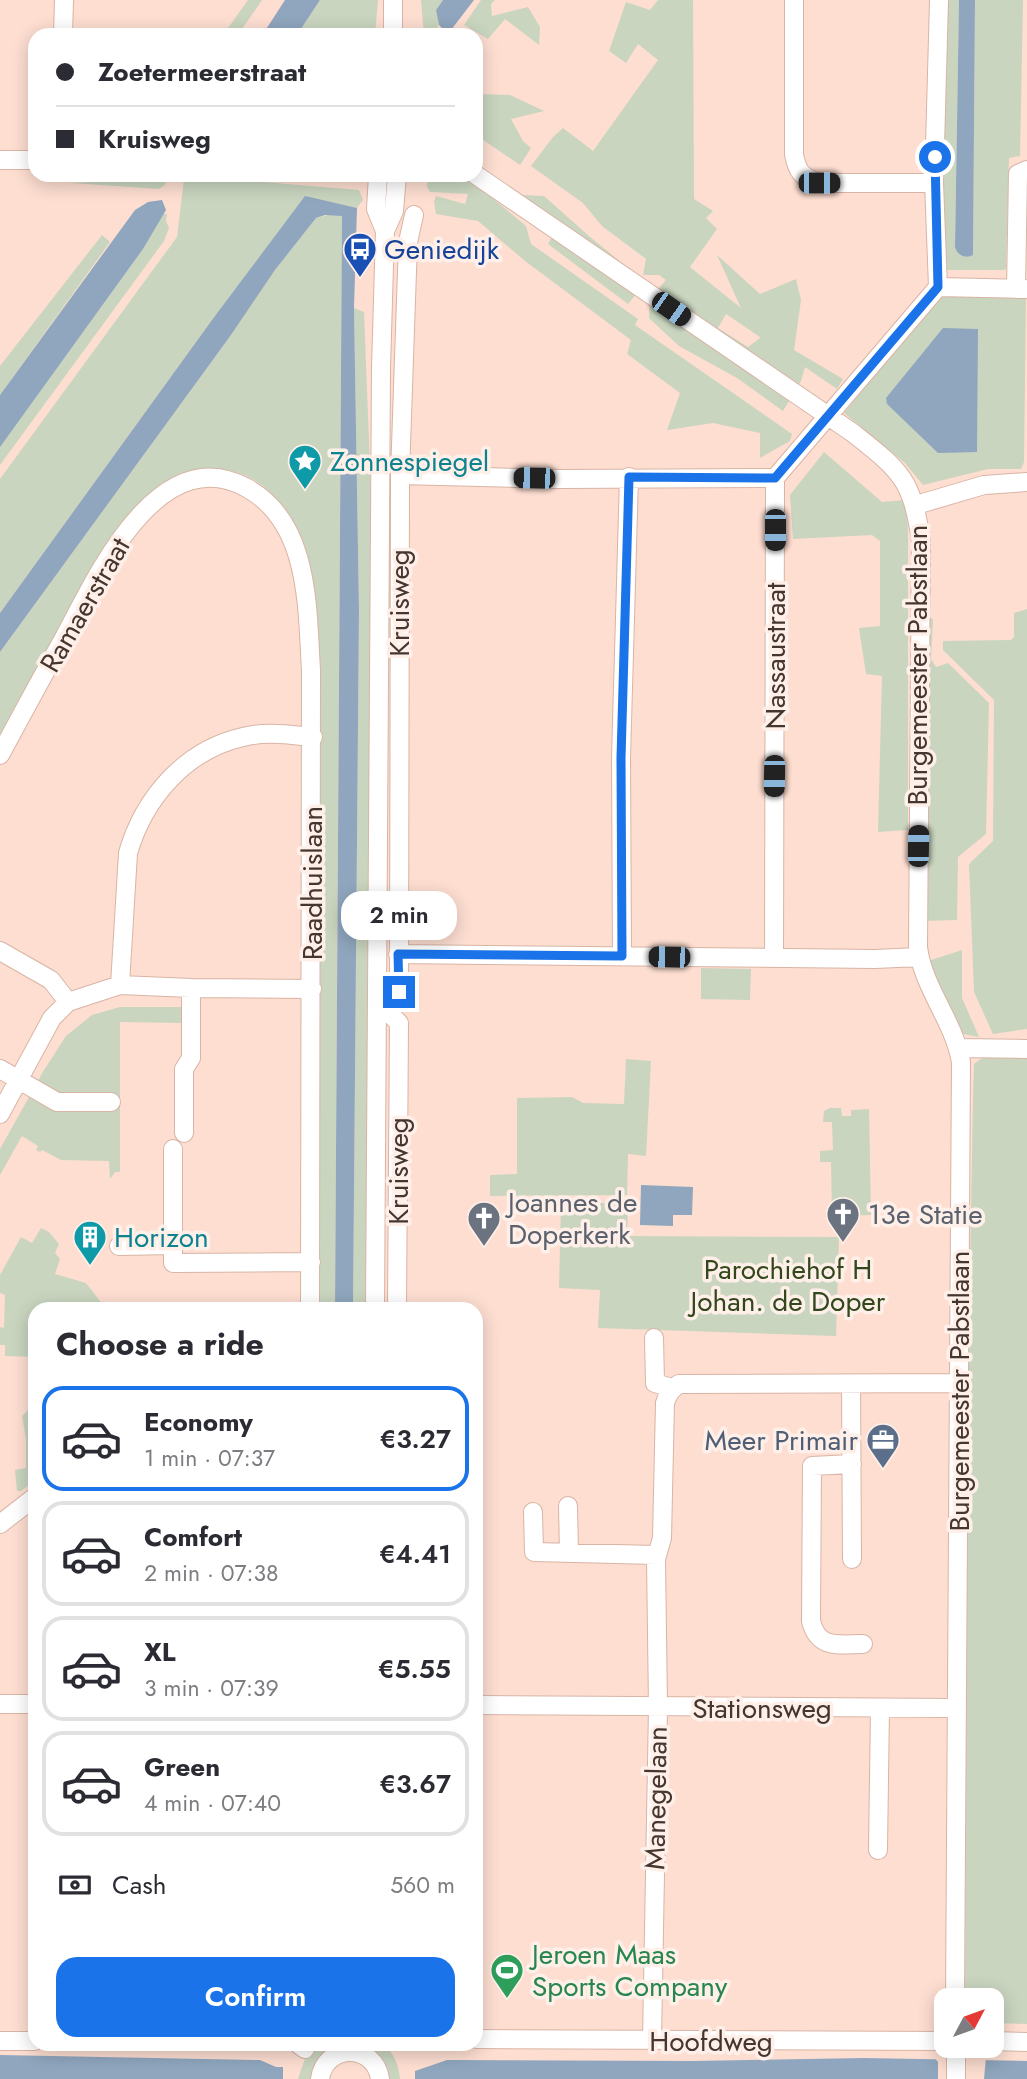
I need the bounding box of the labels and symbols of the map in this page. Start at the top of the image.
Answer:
route start [919,141,951,173]
car [799,173,841,194]
place label: Geniedijk [384,229,500,270]
bus stop icon: Geniedijk [341,230,379,279]
car [648,288,695,330]
place label: Zonnespiegel [330,441,489,482]
place icon: Zonnespiegel [286,442,324,491]
car [513,467,556,489]
car [765,509,786,551]
street label: Burgemeester Pabstlaan [897,524,938,806]
street label: Ramaerstraat [30,530,140,680]
street label: Kruisweg [379,549,420,657]
street label: Nassaustraat [755,582,796,730]
car [764,755,785,797]
street label: Raadhuislaan [292,806,333,960]
car [908,825,929,867]
callout: 2 min [341,890,457,940]
car [648,946,691,968]
route end [383,976,415,1008]
street label: Kruisweg [378,1117,419,1225]
place label: Joannes de Doperkerk [504,1182,637,1255]
place label: 13e Statie [868,1194,983,1235]
church icon: 13e Statie [824,1195,862,1244]
church icon: Joannes de Doperkerk [465,1199,503,1248]
place label: Horizon [114,1217,209,1258]
building icon: Horizon [71,1218,109,1267]
park label: Parochiehof H Johan. de Doper [687,1249,886,1322]
street label: Burgemeester Pabstlaan [939,1250,980,1532]
place label: Meer Primair [705,1420,858,1461]
office icon: Meer Primair [864,1421,902,1470]
street label: Stationsweg [692,1688,832,1729]
street label: Manegelaan [634,1726,678,1870]
place label: Jeroen Maas Sports Company [528,1934,728,2007]
sports icon: Jeroen Maas Sports Company [488,1951,526,2000]
north arrow [934,1988,1004,2058]
street label: Hoofdweg [649,2021,773,2062]

